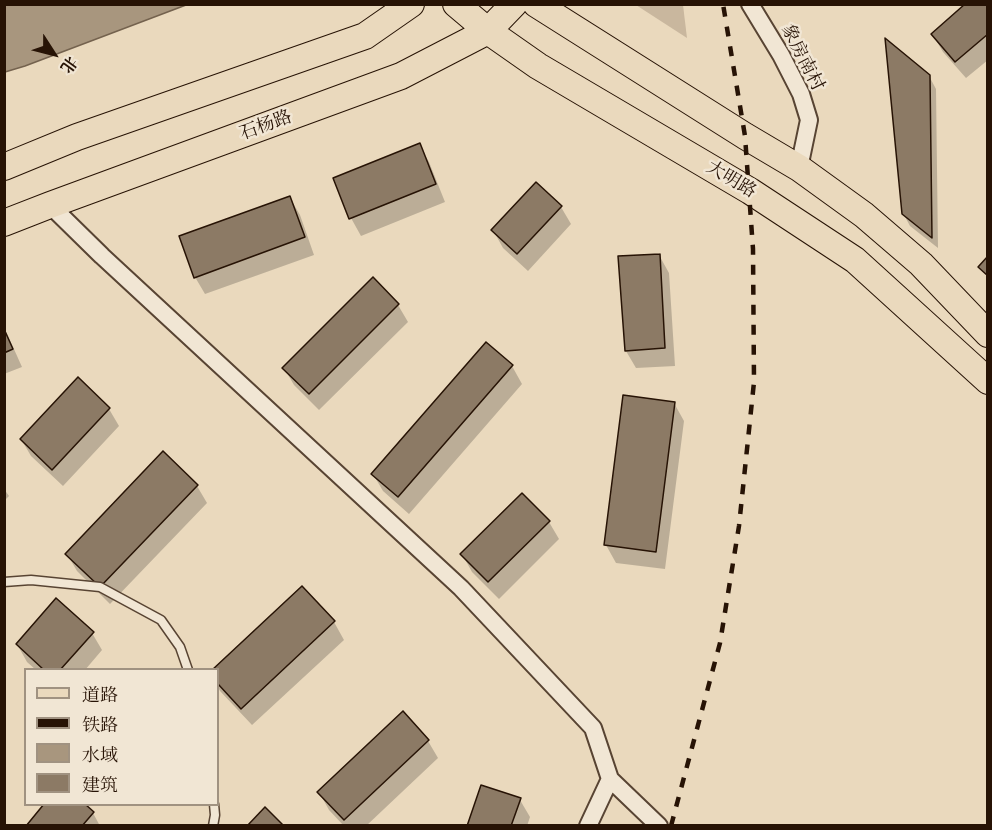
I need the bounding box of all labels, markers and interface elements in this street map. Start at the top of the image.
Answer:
street label: 象房南村 [776,21,828,95]
north arrow [24,24,84,84]
text: 北 [57,53,81,77]
street label: 石杨路 [237,107,295,145]
street label: 大明路 [702,157,760,203]
legend [24,668,219,806]
text: 道路 [82,685,118,706]
text: 铁路 [82,715,118,736]
text: 水域 [82,745,118,766]
text: 建筑 [82,775,118,796]

